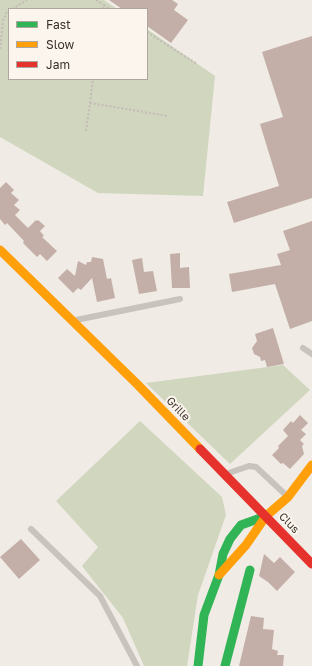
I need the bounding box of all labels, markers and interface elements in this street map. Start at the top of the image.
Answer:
legend [8,8,148,80]
text: Fast [46,17,71,32]
text: Slow [46,37,74,52]
text: Jam [46,57,70,72]
street label: Grille [163,394,193,424]
street label: Clus [276,510,302,536]

